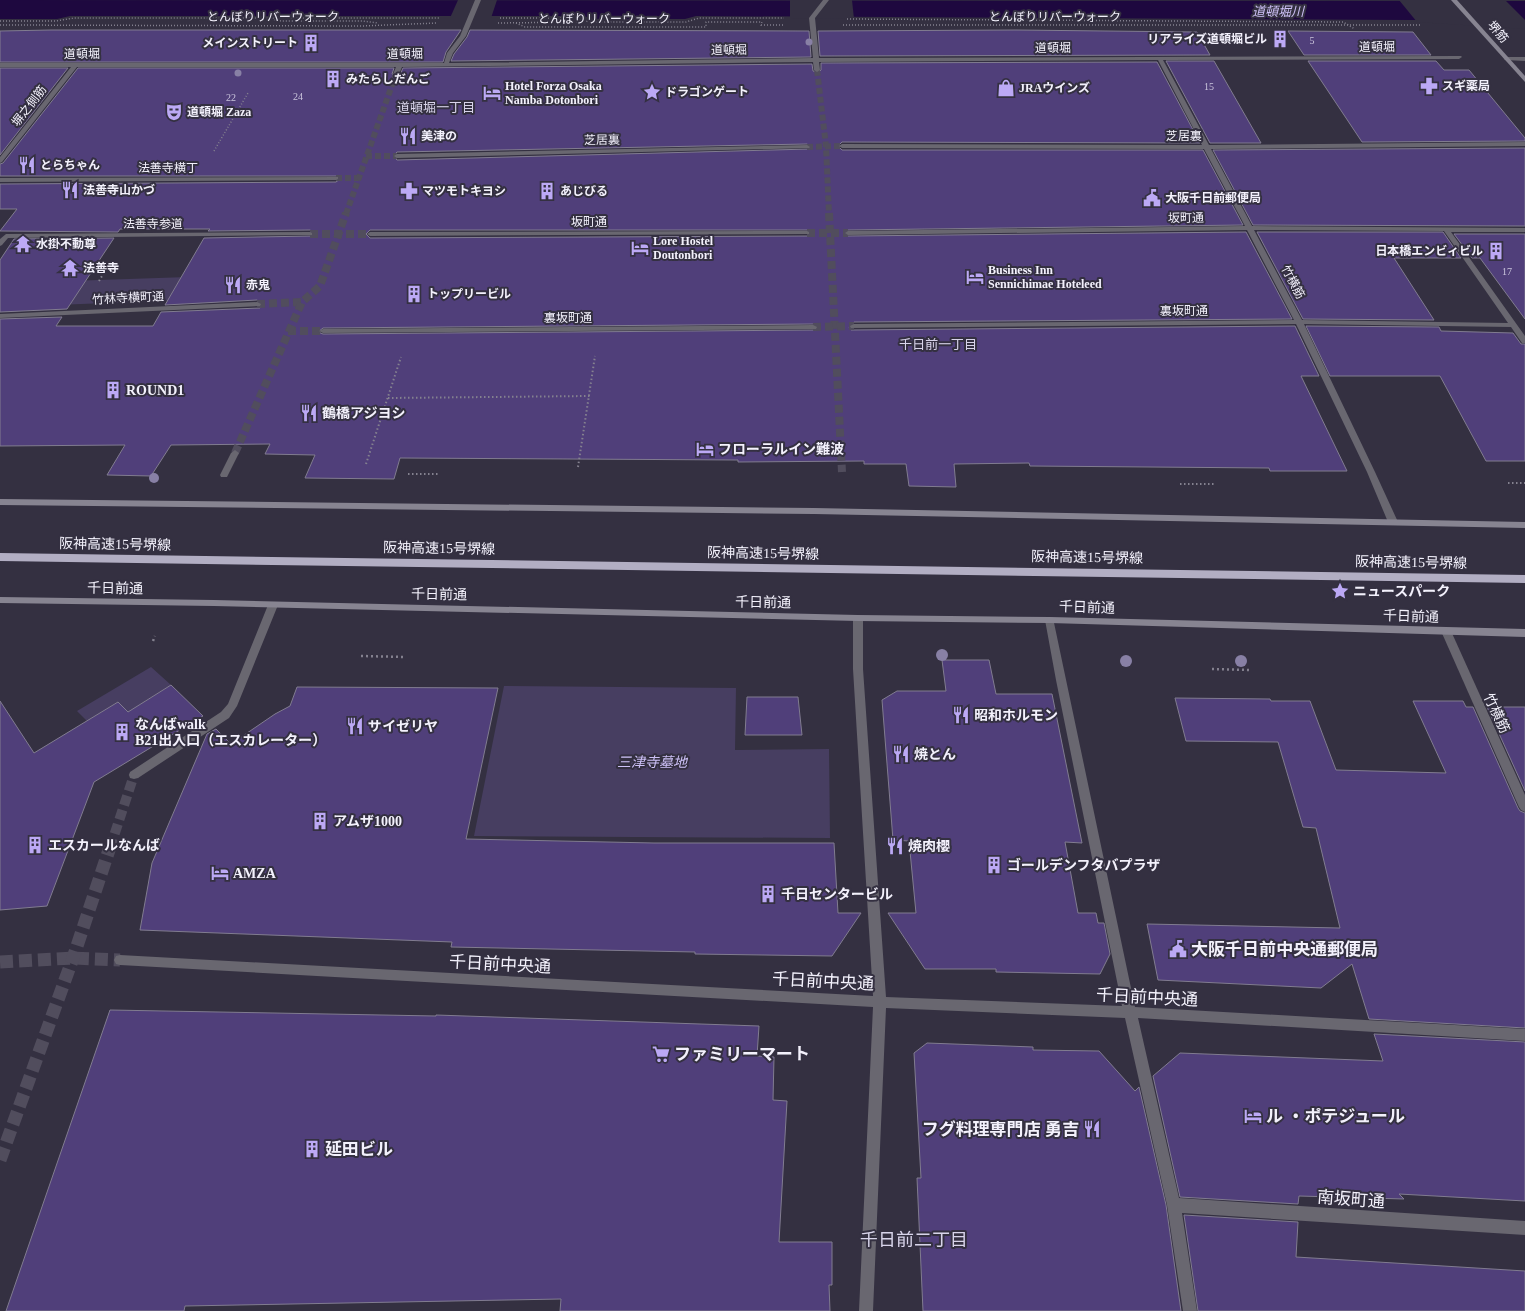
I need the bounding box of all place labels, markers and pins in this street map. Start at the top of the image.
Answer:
building icon: リアライズ道頓堀ビル [1270,29,1290,49]
place label: リアライズ道頓堀ビル [1147,32,1267,46]
building icon: メインストリート [301,33,321,53]
place label: メインストリート [202,36,298,50]
building icon: みたらしだんご [323,69,343,89]
place label: みたらしだんご [346,72,430,86]
pharmacy icon: スギ薬局 [1419,76,1439,96]
shop icon: JRAウインズ [996,78,1016,98]
place label: Hotel Forza Osaka Namba Dotonbori [505,79,602,107]
place label: スギ薬局 [1442,79,1490,93]
place label: JRAウインズ [1019,81,1090,95]
place icon: ドラゴンゲート [642,82,662,102]
hotel icon: Hotel Forza Osaka Namba Dotonbori [482,83,502,103]
place label: ドラゴンゲート [665,85,749,99]
theatre icon: 道頓堀 Zaza [164,102,184,122]
place label: 道頓堀 Zaza [187,105,251,119]
restaurant icon: 美津の [398,126,418,146]
place label: 美津の [421,129,457,143]
restaurant icon: とらちゃん [17,155,37,175]
place label: とらちゃん [40,158,100,172]
restaurant icon: 法善寺山かづ [60,180,80,200]
pharmacy icon: マツモトキヨシ [399,181,419,201]
building icon: あじびる [537,181,557,201]
place label: 法善寺山かづ [83,183,155,197]
place label: マツモトキヨシ [422,184,506,198]
place label: あじびる [560,184,608,198]
public building icon: 大阪千日前郵便局 [1142,188,1162,208]
place label: 大阪千日前郵便局 [1165,191,1261,205]
temple icon: 水掛不動尊 [13,234,33,254]
place label: Lore Hostel Doutonbori [653,234,714,262]
place label: 水掛不動尊 [36,237,96,251]
hotel icon: Lore Hostel Doutonbori [630,238,650,258]
building icon: 日本橋エンビィビル [1486,241,1506,261]
place label: 日本橋エンビィビル [1375,244,1483,258]
temple icon: 法善寺 [60,258,80,278]
place label: 法善寺 [83,261,119,275]
place label: Business Inn Sennichimae Hoteleed [988,263,1102,291]
hotel icon: Business Inn Sennichimae Hoteleed [965,267,985,287]
restaurant icon: 赤鬼 [223,275,243,295]
place label: 赤鬼 [246,278,270,292]
building icon: トップリービル [404,284,424,304]
place label: トップリービル [427,287,511,301]
building icon: ROUND1 [103,380,123,400]
place label: ROUND1 [126,383,184,398]
restaurant icon: 鶴橋アジヨシ [299,403,319,423]
place label: 鶴橋アジヨシ [322,406,405,421]
hotel icon: フローラルイン難波 [695,439,715,459]
place label: フローラルイン難波 [718,441,844,457]
place icon: ニュースパーク [1330,581,1350,601]
place label: ニュースパーク [1353,584,1450,599]
restaurant icon: 昭和ホルモン [951,705,971,725]
place label: 昭和ホルモン [974,708,1058,723]
restaurant icon: サイゼリヤ [345,716,365,736]
place label: なんばwalk B21出入口（エスカレーター） [135,717,326,748]
place label: サイゼリヤ [368,718,438,734]
building icon: なんばwalk B21出入口（エスカレーター） [112,722,132,742]
restaurant icon: 焼とん [891,744,911,764]
place label: 焼とん [914,747,956,762]
building icon: アムザ1000 [310,811,330,831]
place label: アムザ1000 [333,814,402,829]
building icon: エスカールなんば [25,835,45,855]
restaurant icon: 焼肉櫻 [885,836,905,856]
place label: エスカールなんば [48,838,160,853]
place label: 焼肉櫻 [908,839,950,854]
building icon: ゴールデンフタバプラザ [984,855,1004,875]
place label: ゴールデンフタバプラザ [1007,857,1161,873]
hotel icon: AMZA [210,863,230,883]
place label: AMZA [233,866,277,881]
building icon: 千日センタービル [758,884,778,904]
place label: 千日センタービル [781,887,893,902]
public building icon: 大阪千日前中央通郵便局 [1168,939,1188,959]
place label: 大阪千日前中央通郵便局 [1191,940,1378,959]
supermarket icon: ファミリーマート [651,1044,671,1064]
place label: ファミリーマート [674,1045,810,1064]
hotel icon: ル ・ポテジュール [1243,1106,1263,1126]
place label: ル ・ポテジュール [1266,1107,1405,1126]
restaurant icon: フグ料理専門店 勇吉 [1082,1119,1102,1139]
place label: フグ料理専門店 勇吉 [922,1120,1079,1139]
building icon: 延田ビル [302,1139,322,1159]
place label: 延田ビル [325,1140,393,1159]

